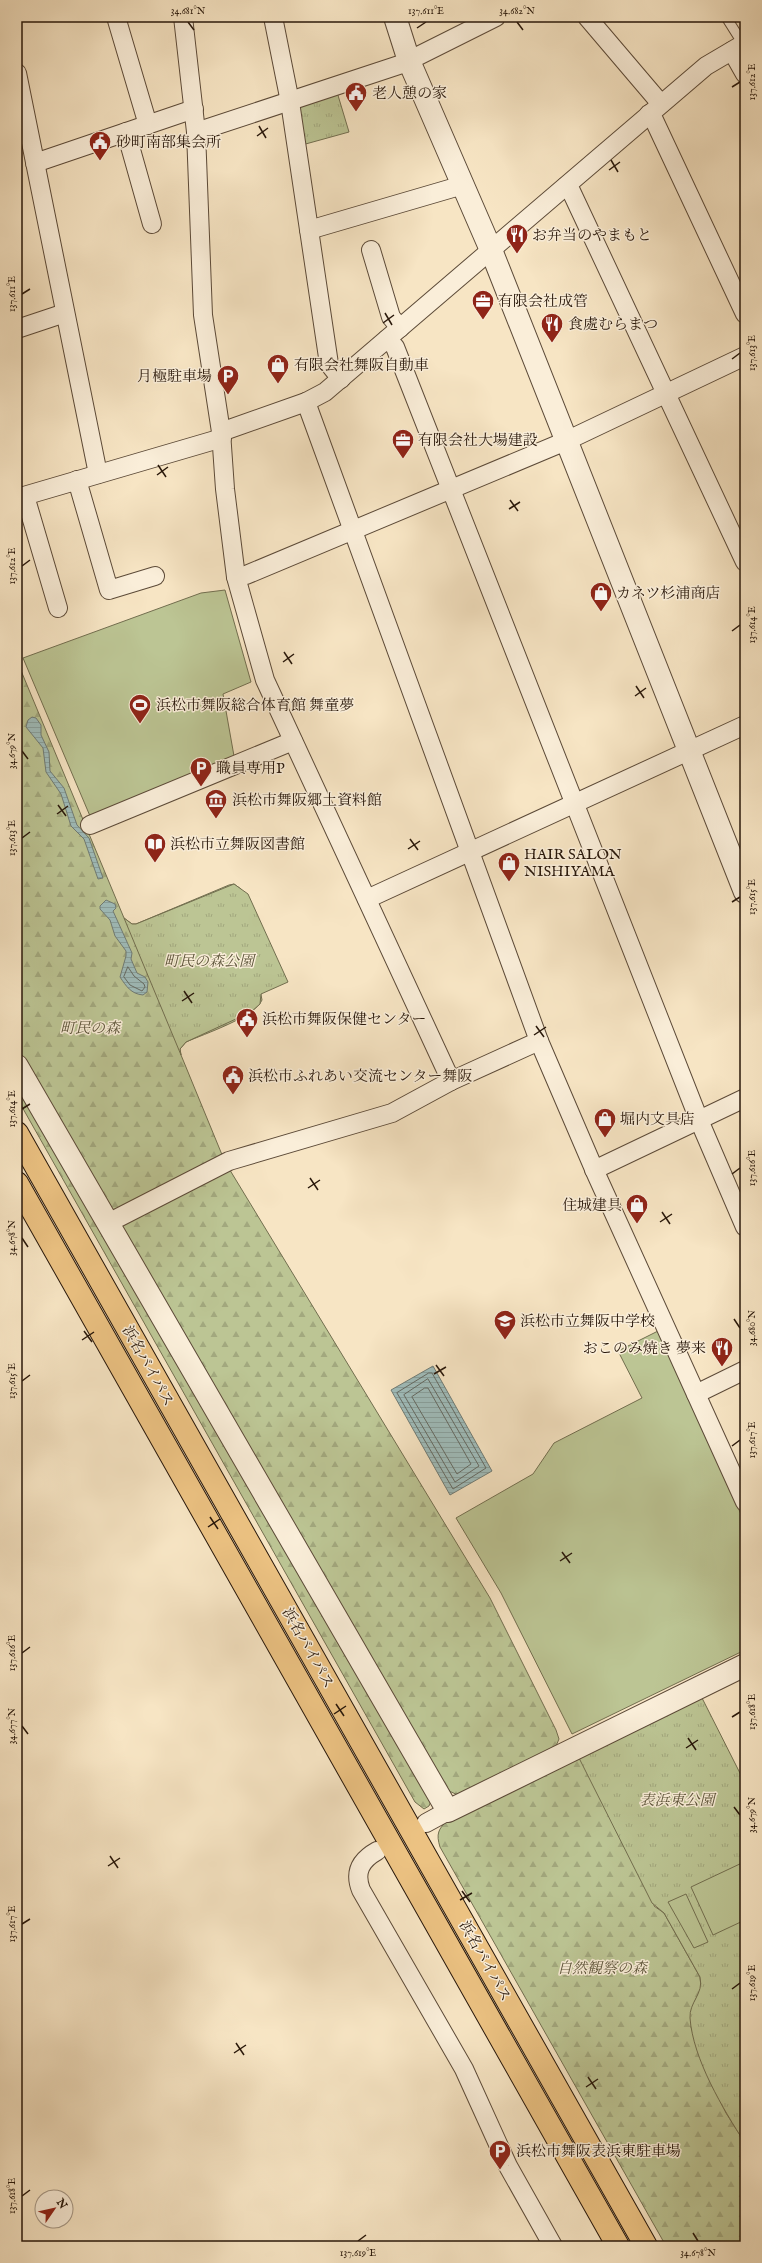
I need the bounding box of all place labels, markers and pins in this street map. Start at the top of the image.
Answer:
public building icon: 老人憩の家 [343,80,369,113]
place label: 老人憩の家 [372,84,447,103]
public building icon: 砂町南部集会所 [87,129,113,162]
place label: 砂町南部集会所 [116,133,221,152]
restaurant icon: お弁当のやまもと [504,222,530,255]
place label: お弁当のやまもと [532,226,652,245]
office icon: 有限会社成管 [470,288,496,321]
place label: 有限会社成管 [498,292,588,311]
restaurant icon: 食處むらまつ [539,311,565,344]
place label: 食處むらまつ [568,315,658,334]
shop icon: 有限会社舞阪自動車 [265,352,291,385]
place label: 有限会社舞阪自動車 [294,356,429,375]
parking icon: 月極駐車場 [215,363,241,396]
place label: 月極駐車場 [137,367,212,386]
office icon: 有限会社大場建設 [390,427,416,460]
place label: 有限会社大場建設 [418,431,538,450]
shop icon: カネツ杉浦商店 [588,580,614,613]
place label: カネツ杉浦商店 [616,584,721,603]
sports icon: 浜松市舞阪総合体育館 舞童夢 [127,692,153,725]
place label: 浜松市舞阪総合体育館 舞童夢 [156,696,354,715]
parking icon: 職員専用P [188,755,214,788]
place label: 職員専用P [216,759,285,778]
museum icon: 浜松市舞阪郷土資料館 [203,787,229,820]
place label: 浜松市舞阪郷土資料館 [232,791,382,810]
library icon: 浜松市立舞阪図書館 [142,831,168,864]
place label: 浜松市立舞阪図書館 [170,835,305,854]
place label: HAIR SALON NISHIYAMA [524,845,622,881]
shop icon: HAIR SALON NISHIYAMA [496,850,522,883]
public building icon: 浜松市舞阪保健センター [234,1006,260,1039]
place label: 浜松市舞阪保健センター [262,1010,426,1029]
public building icon: 浜松市ふれあい交流センター舞阪 [220,1063,246,1096]
place label: 浜松市ふれあい交流センター舞阪 [248,1067,472,1086]
shop icon: 堀内文具店 [592,1106,618,1139]
place label: 堀内文具店 [620,1110,695,1129]
shop icon: 住城建具 [624,1192,650,1225]
place label: 住城建具 [562,1196,622,1215]
school or university icon: 浜松市立舞阪中学校 [492,1308,518,1341]
place label: 浜松市立舞阪中学校 [520,1312,655,1331]
restaurant icon: おこのみ焼き 夢来 [709,1335,735,1368]
place label: おこのみ焼き 夢来 [583,1339,706,1358]
parking icon: 浜松市舞阪表浜東駐車場 [487,2138,513,2171]
place label: 浜松市舞阪表浜東駐車場 [516,2142,681,2161]

